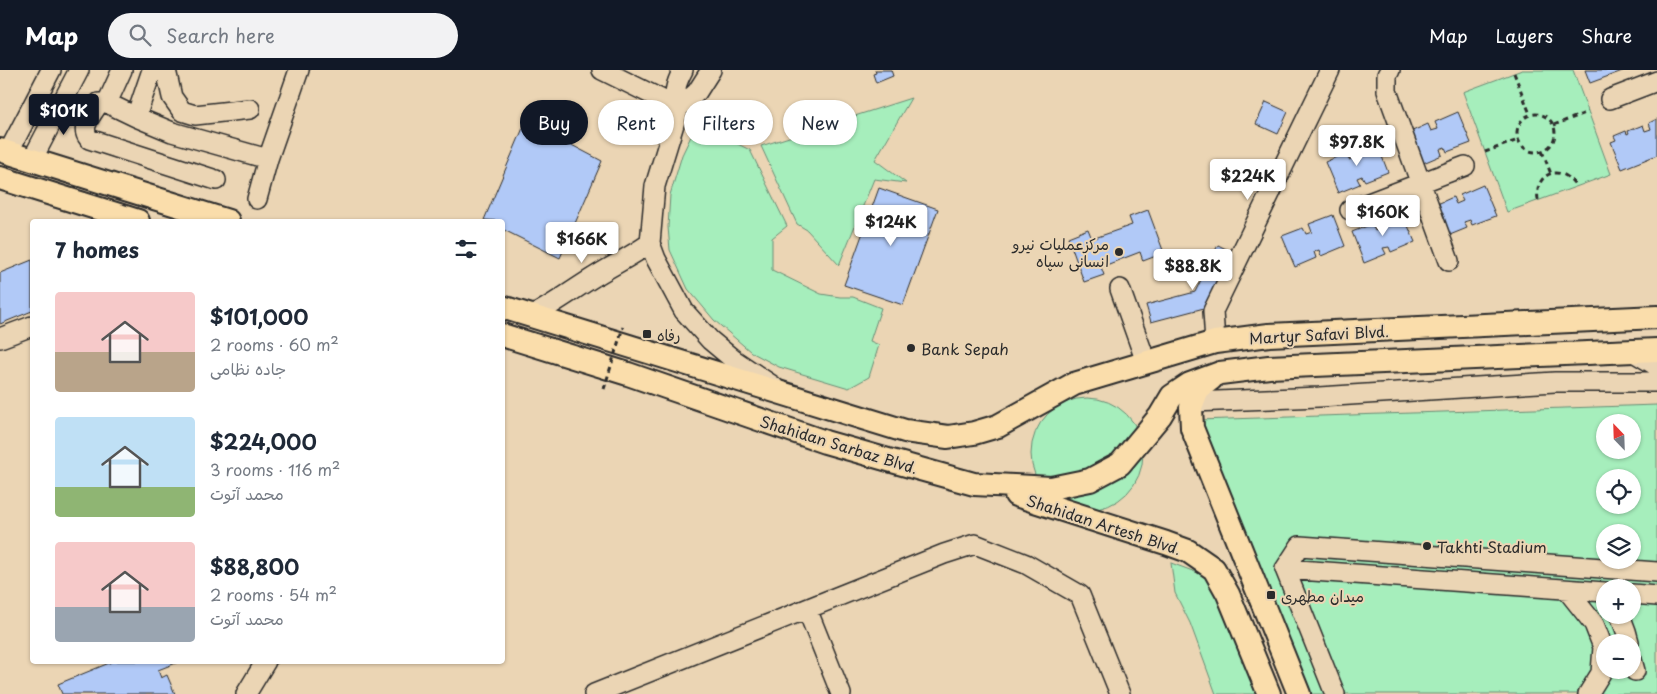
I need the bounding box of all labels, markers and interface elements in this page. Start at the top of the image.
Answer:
search box [108,13,458,58]
text: Map [25,17,78,53]
icon: search [126,21,154,49]
text: Search here [166,21,275,49]
text: Map [1429,22,1468,49]
text: Layers [1496,22,1553,49]
text: Share [1581,22,1632,49]
pin: $101K [29,93,99,136]
text: $101K [40,98,88,122]
chip: Buy [520,100,588,145]
chip: Rent [598,100,674,145]
chip: Filters [684,100,773,145]
chip: New [783,100,857,145]
pin: $97.8K [1316,124,1398,167]
text: $97.8K [1329,129,1385,153]
pin: $224K [1213,158,1283,201]
text: $224K [1221,163,1275,187]
pin: $160K [1348,194,1418,237]
text: $160K [1357,199,1409,223]
pin: $124K [856,204,926,247]
text: $124K [865,209,917,233]
pin: $166K [547,222,617,264]
text: $166K [557,226,607,250]
place label: مرکزعملیات نیرو انسانی سپاه [1012,232,1109,272]
text: 7 homes [55,233,139,265]
icon: filters [452,235,480,263]
marker: مرکزعملیات نیرو انسانی سپاه [1113,246,1125,258]
pin: $88.8K [1152,248,1234,291]
text: $88.8K [1164,253,1222,277]
text: $101,000 [210,300,308,332]
icon: home [95,312,155,372]
street label: Martyr Safavi Blvd. [1249,319,1389,349]
place label: رفاه [657,323,681,346]
marker: رفاه [641,328,653,340]
text: 2 rooms · 60 m² [210,332,339,356]
place label: Bank Sepah [921,337,1009,360]
marker: Bank Sepah [905,342,917,354]
text: جاده نظامی [210,356,286,380]
street label: Shahidan Sarbaz Blvd. [757,409,921,479]
north arrow [1596,414,1641,459]
map controls [1596,414,1641,679]
text: $224,000 [210,425,317,457]
icon: home [95,437,155,497]
text: 3 rooms · 116 m² [210,457,340,481]
button: locate [1596,469,1641,514]
text: محمد آتوت [210,481,284,505]
street label: Shahidan Artesh Blvd. [1024,488,1184,560]
button: layers [1596,524,1641,569]
place label: Takhti Stadium [1437,535,1547,558]
marker: Takhti Stadium [1421,540,1433,552]
text: $88,800 [210,550,299,582]
icon: home [95,562,155,622]
button: + [1596,579,1641,624]
text: 2 rooms · 54 m² [210,582,337,606]
place label: میدان مطهری [1281,584,1364,607]
marker: میدان مطهری [1265,589,1277,601]
text: محمد آتوت [210,606,284,630]
button: − [1596,634,1641,679]

